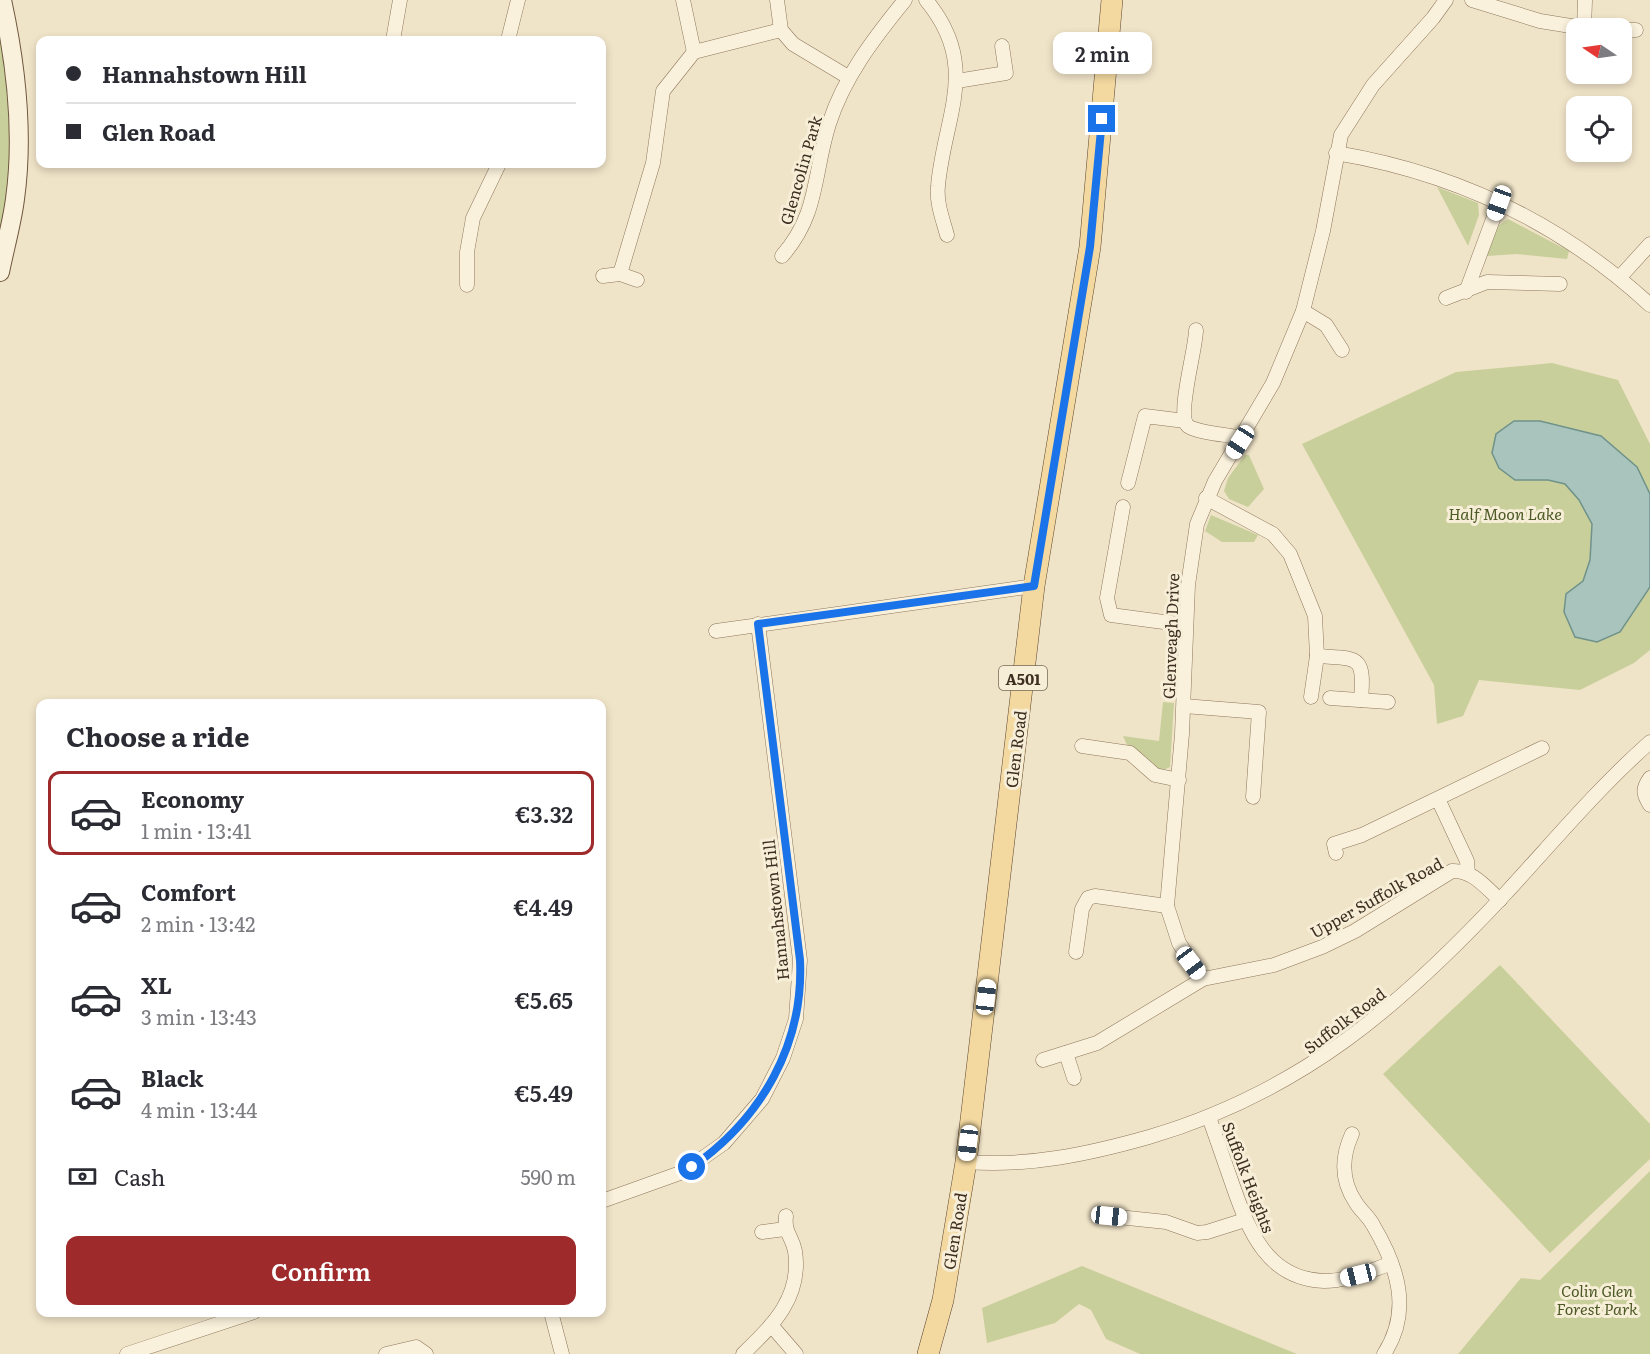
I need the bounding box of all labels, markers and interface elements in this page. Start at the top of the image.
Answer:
north arrow [1566,18,1632,84]
map controls [1566,18,1632,162]
callout: 2 min [1052,32,1152,74]
text: 2 min [1075,38,1130,68]
text: Hannahstown Hill [102,57,307,90]
button: locate [1566,96,1632,162]
route end [1088,105,1115,132]
street label: Glencolin Park [773,112,827,227]
text: Glen Road [102,115,215,148]
car [1484,183,1514,223]
car [1223,422,1257,462]
park label: Half Moon Lake [1448,501,1562,525]
street label: Glenveagh Drive [1156,573,1184,699]
road number: A501 [999,666,1047,690]
street label: Glen Road [998,709,1032,789]
text: Choose a ride [66,715,249,755]
text: Economy [141,782,244,815]
icon: car [69,786,123,840]
text: €3.32 [515,797,573,830]
text: 1 min · 13:41 [141,815,252,845]
street label: Hannahstown Hill [756,838,794,982]
street label: Upper Suffolk Road [1305,850,1447,943]
text: Comfort [141,875,236,908]
icon: car [69,879,123,933]
text: €4.49 [513,890,573,923]
text: 2 min · 13:42 [141,908,256,938]
car [1173,943,1209,983]
text: XL [141,968,172,1001]
icon: car [69,972,123,1026]
car [975,978,997,1016]
street label: Suffolk Road [1298,981,1390,1059]
text: €5.65 [515,983,573,1016]
text: 3 min · 13:43 [141,1001,257,1031]
text: Black [141,1061,203,1094]
icon: car [69,1065,123,1119]
text: €5.49 [515,1076,573,1109]
text: 4 min · 13:44 [141,1094,257,1124]
street label: Suffolk Heights [1217,1118,1281,1236]
car [957,1124,979,1162]
route start [678,1153,705,1180]
icon: cash [66,1160,99,1193]
text: Cash [114,1160,165,1193]
text: 590 m [520,1161,576,1191]
street label: Glen Road [936,1190,972,1271]
car [1090,1205,1128,1227]
button: Confirm [66,1236,576,1305]
car [1338,1262,1378,1288]
park label: Colin Glen Forest Park [1556,1278,1638,1320]

